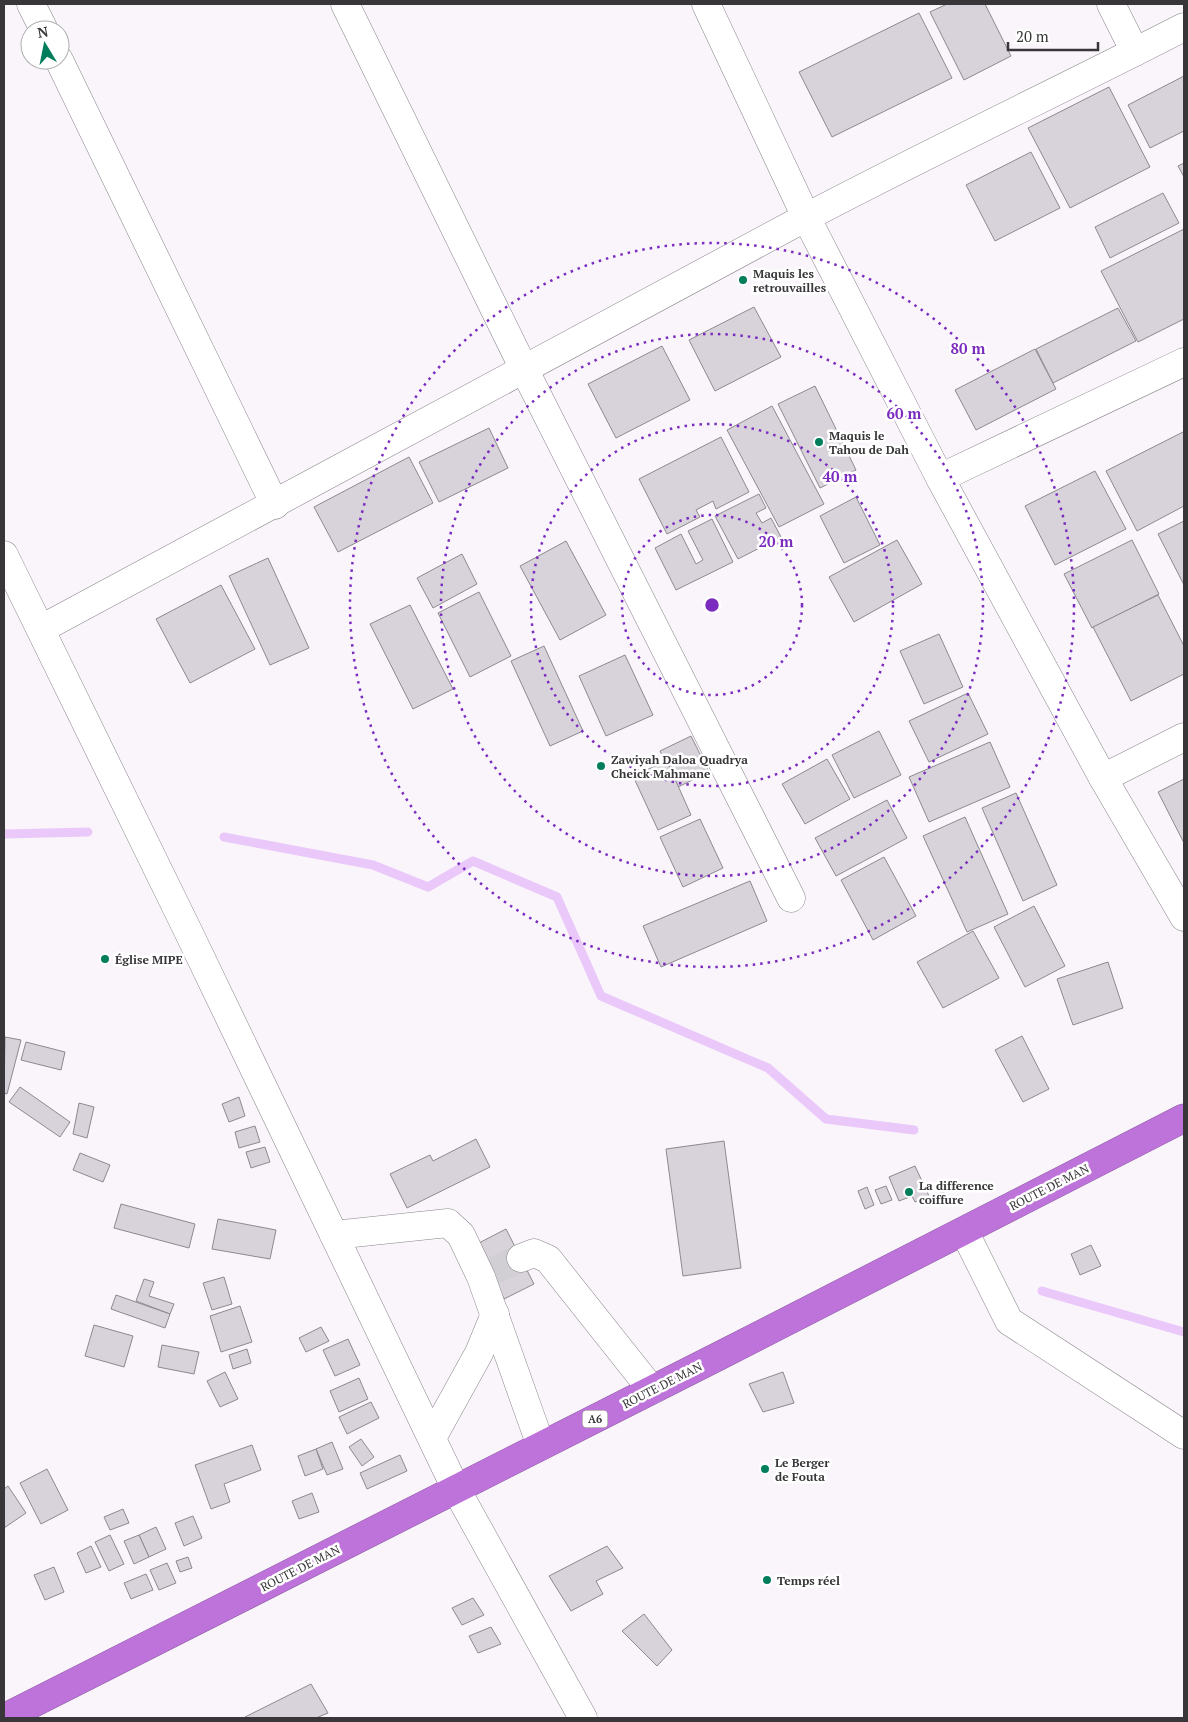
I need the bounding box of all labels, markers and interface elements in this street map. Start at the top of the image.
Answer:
north arrow [20,20,70,70]
scale bar [1008,20,1098,52]
text: N [36,21,50,42]
text: 20 m [1016,26,1049,46]
place label: Maquis les retrouvailles [753,266,827,295]
marker: Maquis les retrouvailles [737,274,749,286]
text: 80 m [951,338,986,358]
text: 60 m [887,403,922,423]
place label: Maquis le Tahou de Dah [829,428,909,457]
marker: Maquis le Tahou de Dah [813,436,825,448]
text: 40 m [823,466,858,486]
text: 20 m [759,531,794,551]
centre of rings [703,596,721,614]
place label: Zawiyah Daloa Quadrya Cheick Mahmane [611,752,748,781]
marker: Zawiyah Daloa Quadrya Cheick Mahmane [595,760,607,772]
place label: Église MIPE [115,952,183,967]
marker: Église MIPE [99,953,111,965]
street label: ROUTE DE MAN [1007,1160,1091,1214]
place label: La difference coiffure [919,1178,994,1207]
marker: La difference coiffure [903,1186,915,1198]
street label: ROUTE DE MAN [620,1358,704,1412]
road number: A6 [582,1410,608,1428]
place label: Le Berger de Fouta [775,1455,830,1484]
marker: Le Berger de Fouta [759,1463,771,1475]
street label: ROUTE DE MAN [258,1541,342,1595]
place label: Temps réel [777,1573,840,1588]
marker: Temps réel [761,1574,773,1586]

